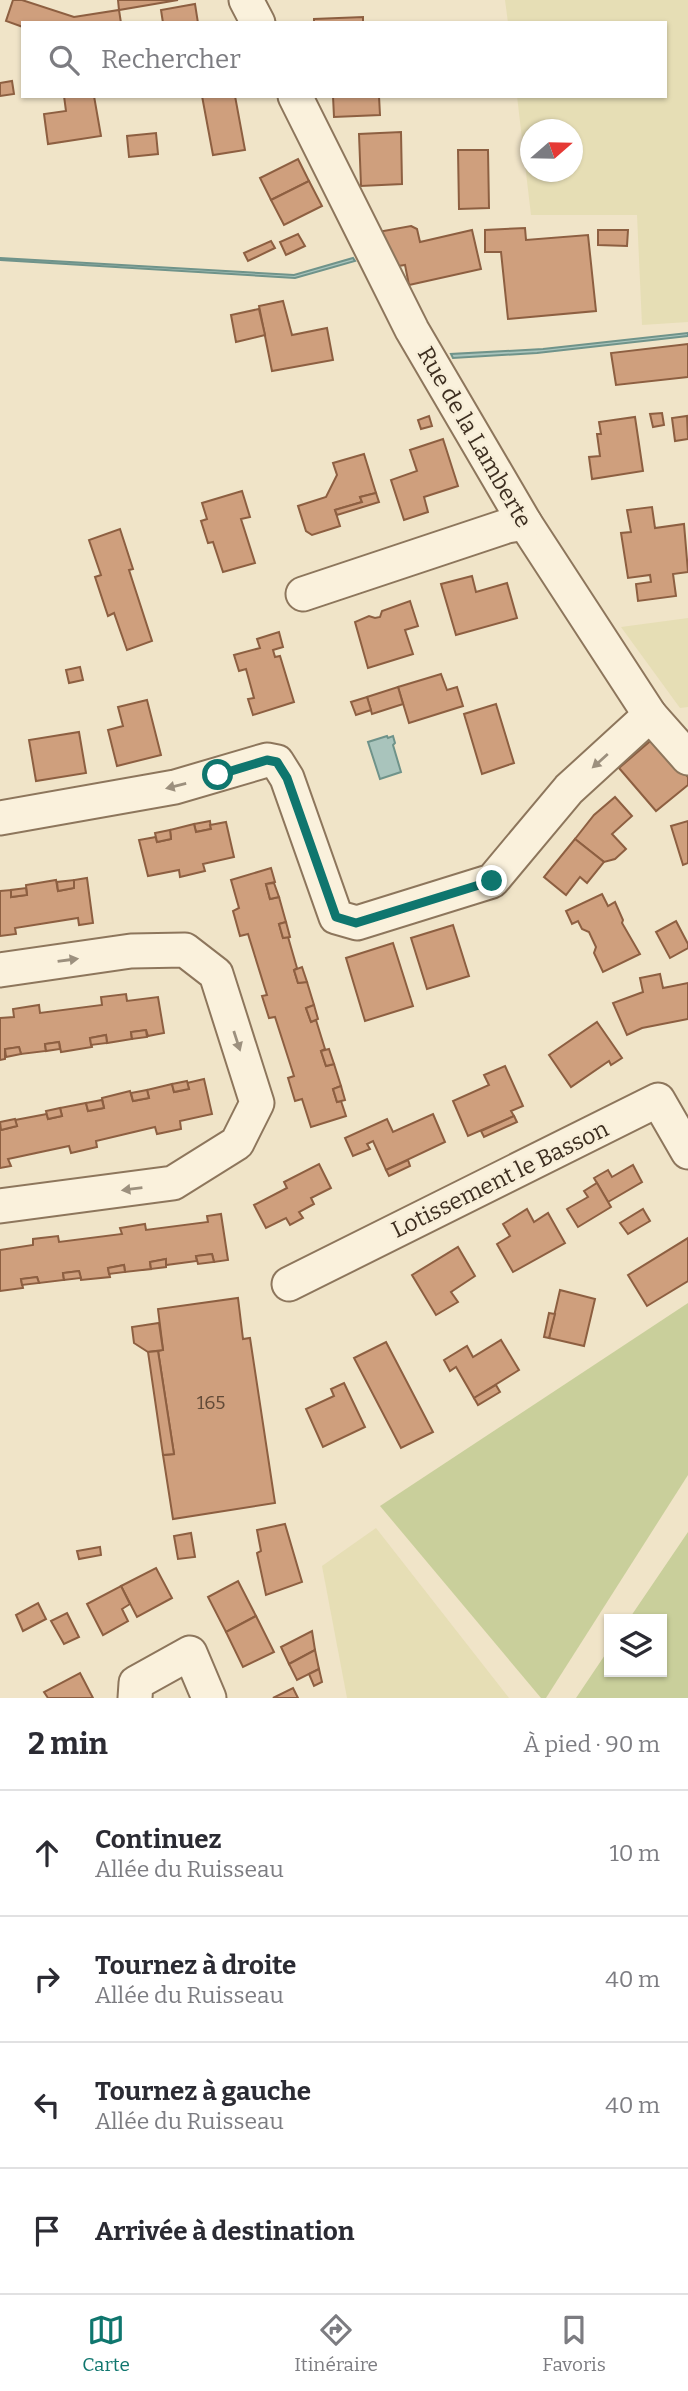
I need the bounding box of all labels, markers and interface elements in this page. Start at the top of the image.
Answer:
search box [21,21,667,98]
icon: search [45,41,83,79]
text: Rechercher [101,44,241,75]
north arrow [520,119,583,182]
street label: Rue de la Lamberte [412,342,538,532]
one-way arrow [591,753,608,768]
route start [202,759,233,790]
one-way arrow [165,781,187,792]
route end [476,865,507,896]
one-way arrow [57,954,79,965]
one-way arrow [233,1030,243,1051]
street label: Lotissement le Basson [387,1114,613,1244]
one-way arrow [121,1183,143,1194]
house number: 165 [197,1391,225,1414]
map controls [604,1614,667,1677]
button: layers [604,1614,667,1677]
text: 2 min [28,1726,108,1762]
text: À pied · 90 m [523,1730,660,1758]
text: Continuez [95,1824,222,1855]
icon: ahead [28,1834,66,1872]
text: 10 m [609,1839,660,1867]
text: Allée du Ruisseau [95,1855,284,1883]
text: Tournez à droite [95,1950,296,1981]
icon: right [28,1960,66,1998]
text: 40 m [605,1965,660,1993]
text: Allée du Ruisseau [95,1981,284,2009]
text: Tournez à gauche [95,2076,311,2107]
icon: left [28,2086,66,2124]
text: 40 m [605,2091,660,2119]
text: Allée du Ruisseau [95,2107,284,2135]
icon: arrive [28,2212,66,2250]
text: Arrivée à destination [95,2216,354,2247]
tab: Carte [82,2311,130,2376]
tab: Itinéraire [294,2311,378,2376]
tab: Favoris [542,2311,606,2376]

